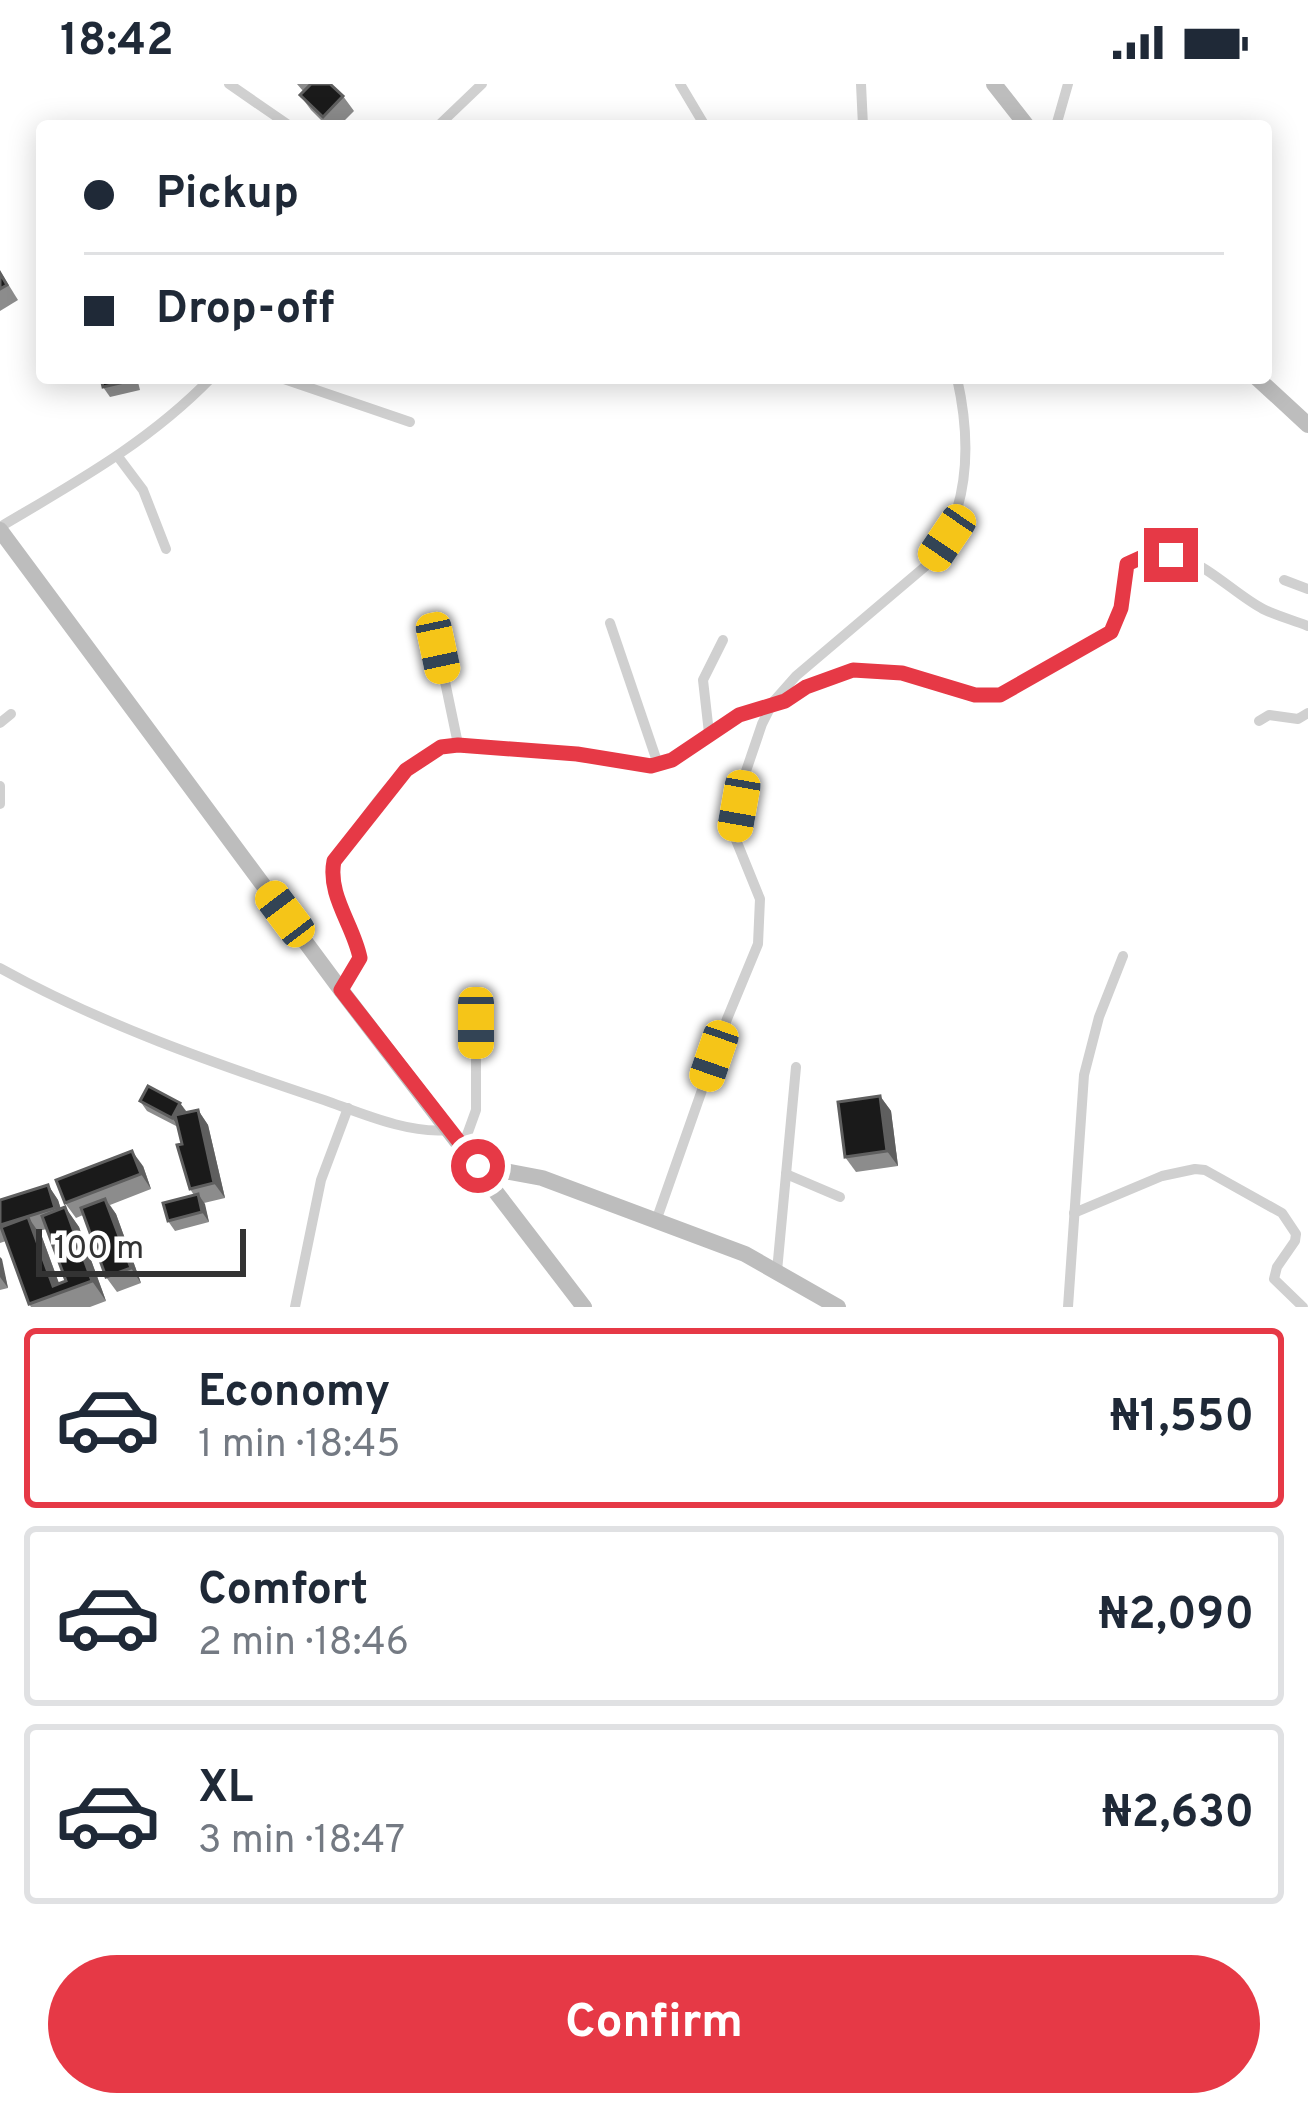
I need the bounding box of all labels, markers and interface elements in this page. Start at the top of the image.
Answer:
text: 18:42 [60,14,174,71]
text: Pickup [156,167,299,224]
text: Drop-off [156,282,335,339]
car [912,498,982,578]
route end [1144,528,1198,582]
car [413,609,463,687]
car [715,767,763,845]
car [249,874,321,954]
car [458,987,494,1059]
car [685,1016,743,1096]
route start [451,1139,505,1193]
scale bar [36,1223,246,1276]
text: 100 m [54,1229,144,1271]
icon: car [54,1364,162,1472]
text: Economy [198,1365,390,1422]
text: ₦1,550 [1110,1390,1254,1447]
text: 1 min · 18:45 [198,1422,401,1471]
icon: car [54,1562,162,1670]
text: Comfort [198,1563,368,1620]
text: ₦2,090 [1098,1588,1254,1645]
text: 2 min · 18:46 [198,1620,409,1669]
icon: car [54,1760,162,1868]
text: XL [198,1761,253,1818]
text: ₦2,630 [1102,1786,1254,1843]
text: 3 min · 18:47 [198,1818,405,1867]
button: Confirm [48,1955,1260,2093]

